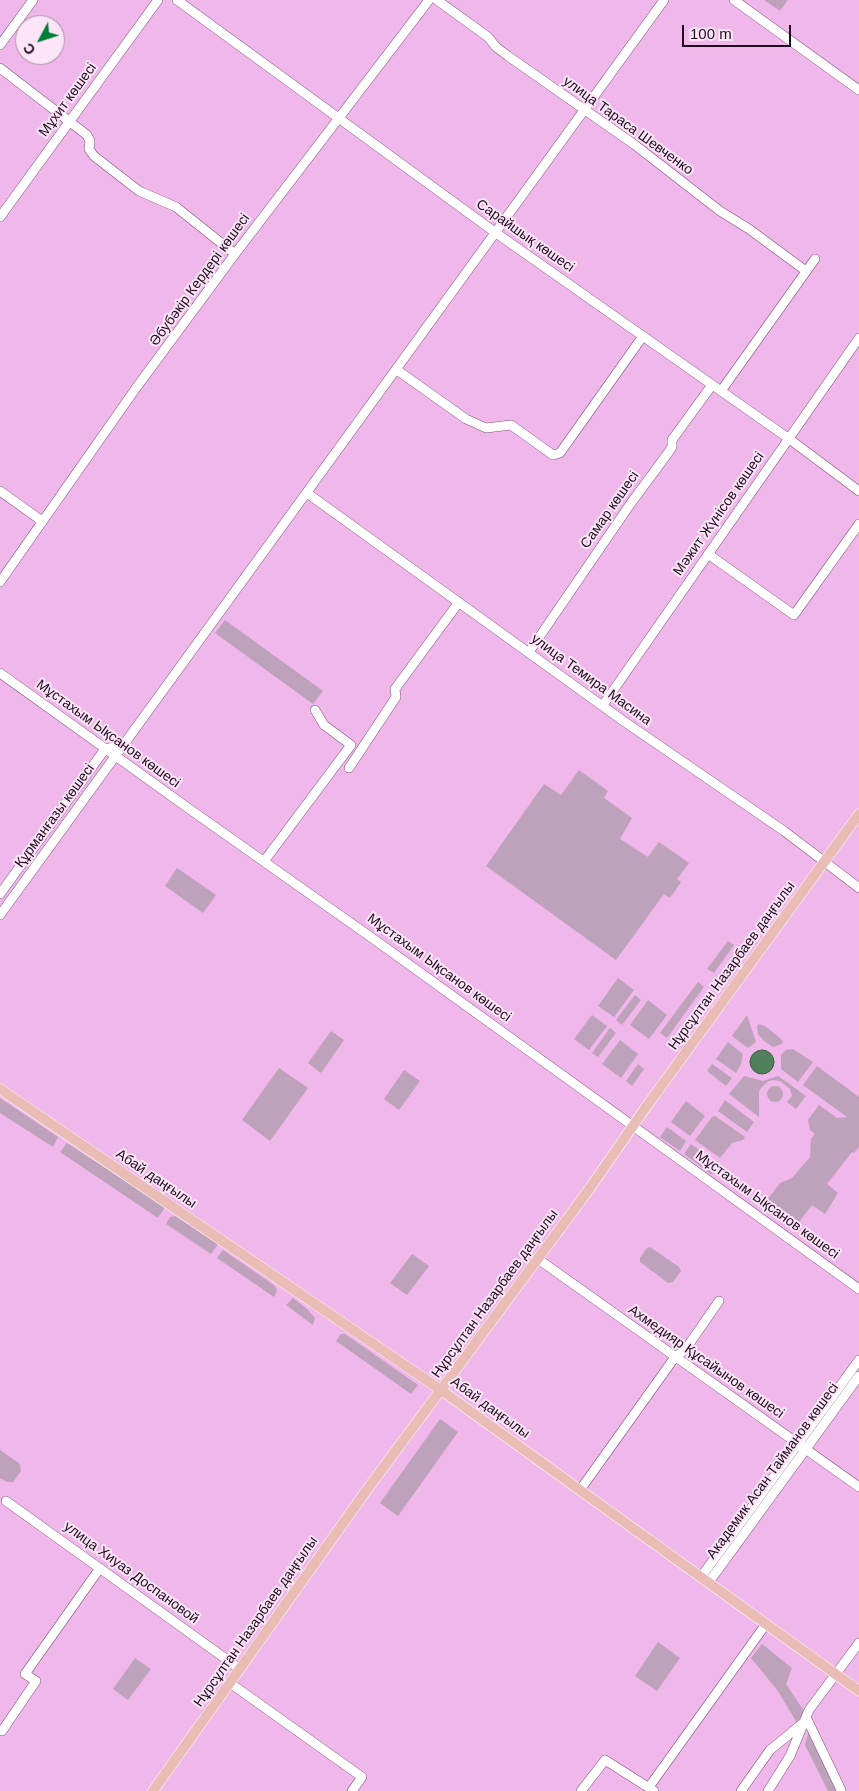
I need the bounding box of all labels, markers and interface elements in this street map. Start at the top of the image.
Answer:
north arrow [15,15,65,65]
scale bar [684,15,793,47]
text: 100 m [690,25,732,42]
text: С [20,40,39,58]
street label: Мұхит көшесі [36,60,100,140]
street label: улица Тараса Шевченко [560,73,696,179]
street label: Сарайшық көшесі [473,196,577,276]
street label: Әбубәкір Кердері көшесі [146,211,254,349]
street label: Мәжит Жүнісов көшесі [670,449,768,579]
street label: Самар көшесі [577,468,643,552]
street label: улица Темира Масина [527,631,655,729]
street label: Мұстахым Ықсанов көшесі [33,676,183,792]
street label: Құрманғазы көшесі [12,761,98,871]
street label: Нұрсұлтан Назарбаев даңғылы [665,878,799,1054]
street label: Мұстахым Ықсанов көшесі [364,910,514,1026]
street label: Абай даңғылы [112,1146,200,1212]
street label: Мұстахым Ықсанов көшесі [692,1147,842,1263]
street label: Нұрсұлтан Назарбаев даңғылы [428,1206,562,1382]
street label: Ахмедияр Құсайынов көшесі [625,1302,787,1422]
street label: Абай даңғылы [447,1374,533,1442]
street label: Академик Асан Тайманов көшесі [703,1380,843,1562]
street label: улица Хиуаз Доспановой [60,1518,202,1628]
street label: Нұрсұлтан Назарбаев даңғылы [191,1534,321,1710]

